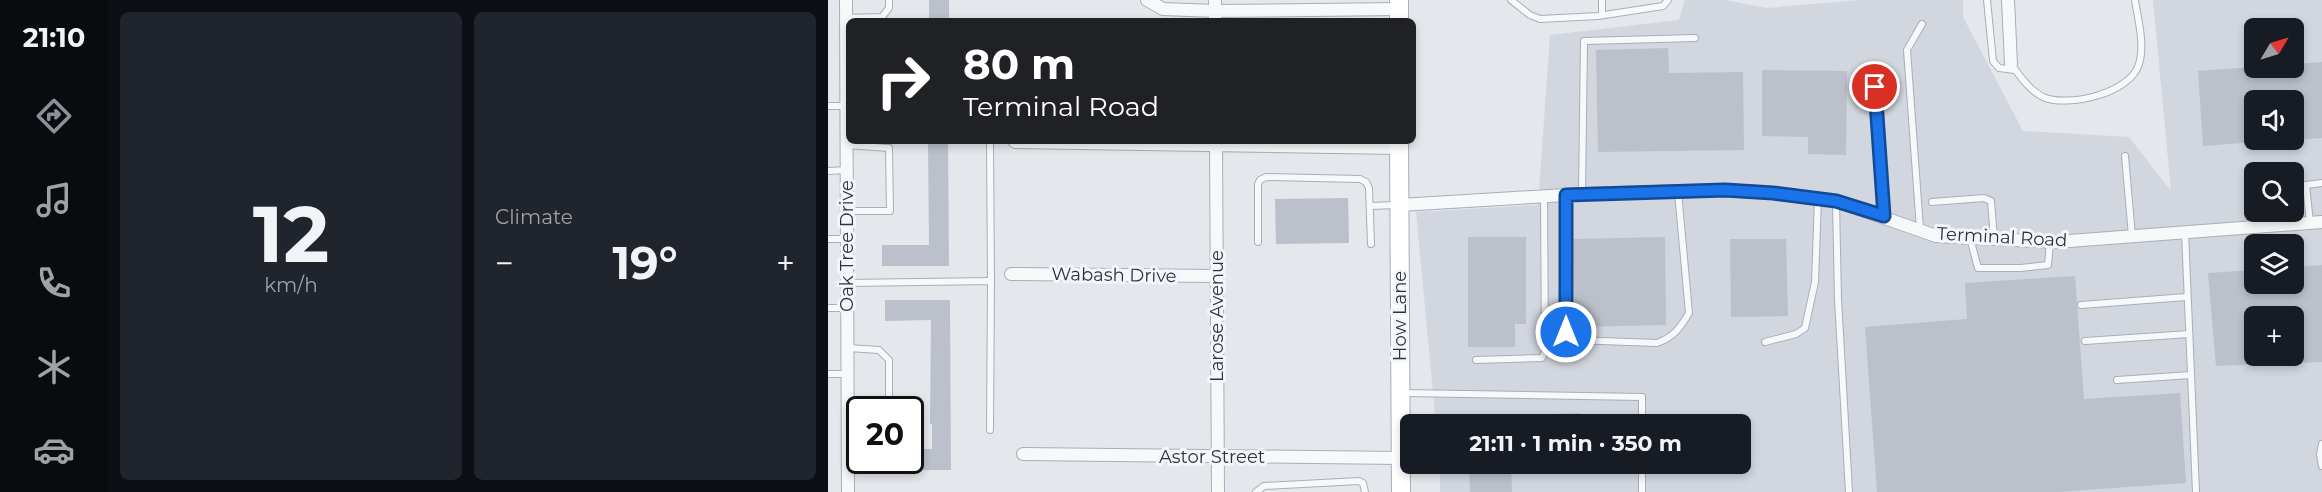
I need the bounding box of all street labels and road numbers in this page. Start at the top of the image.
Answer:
street label: Oak Tree Drive [836,180,858,312]
street label: Terminal Road [1936,223,2068,251]
street label: Larose Avenue [1206,250,1228,382]
street label: Wabash Drive [1051,263,1177,287]
street label: How Lane [1389,271,1411,361]
street label: Astor Street [1159,446,1265,468]

